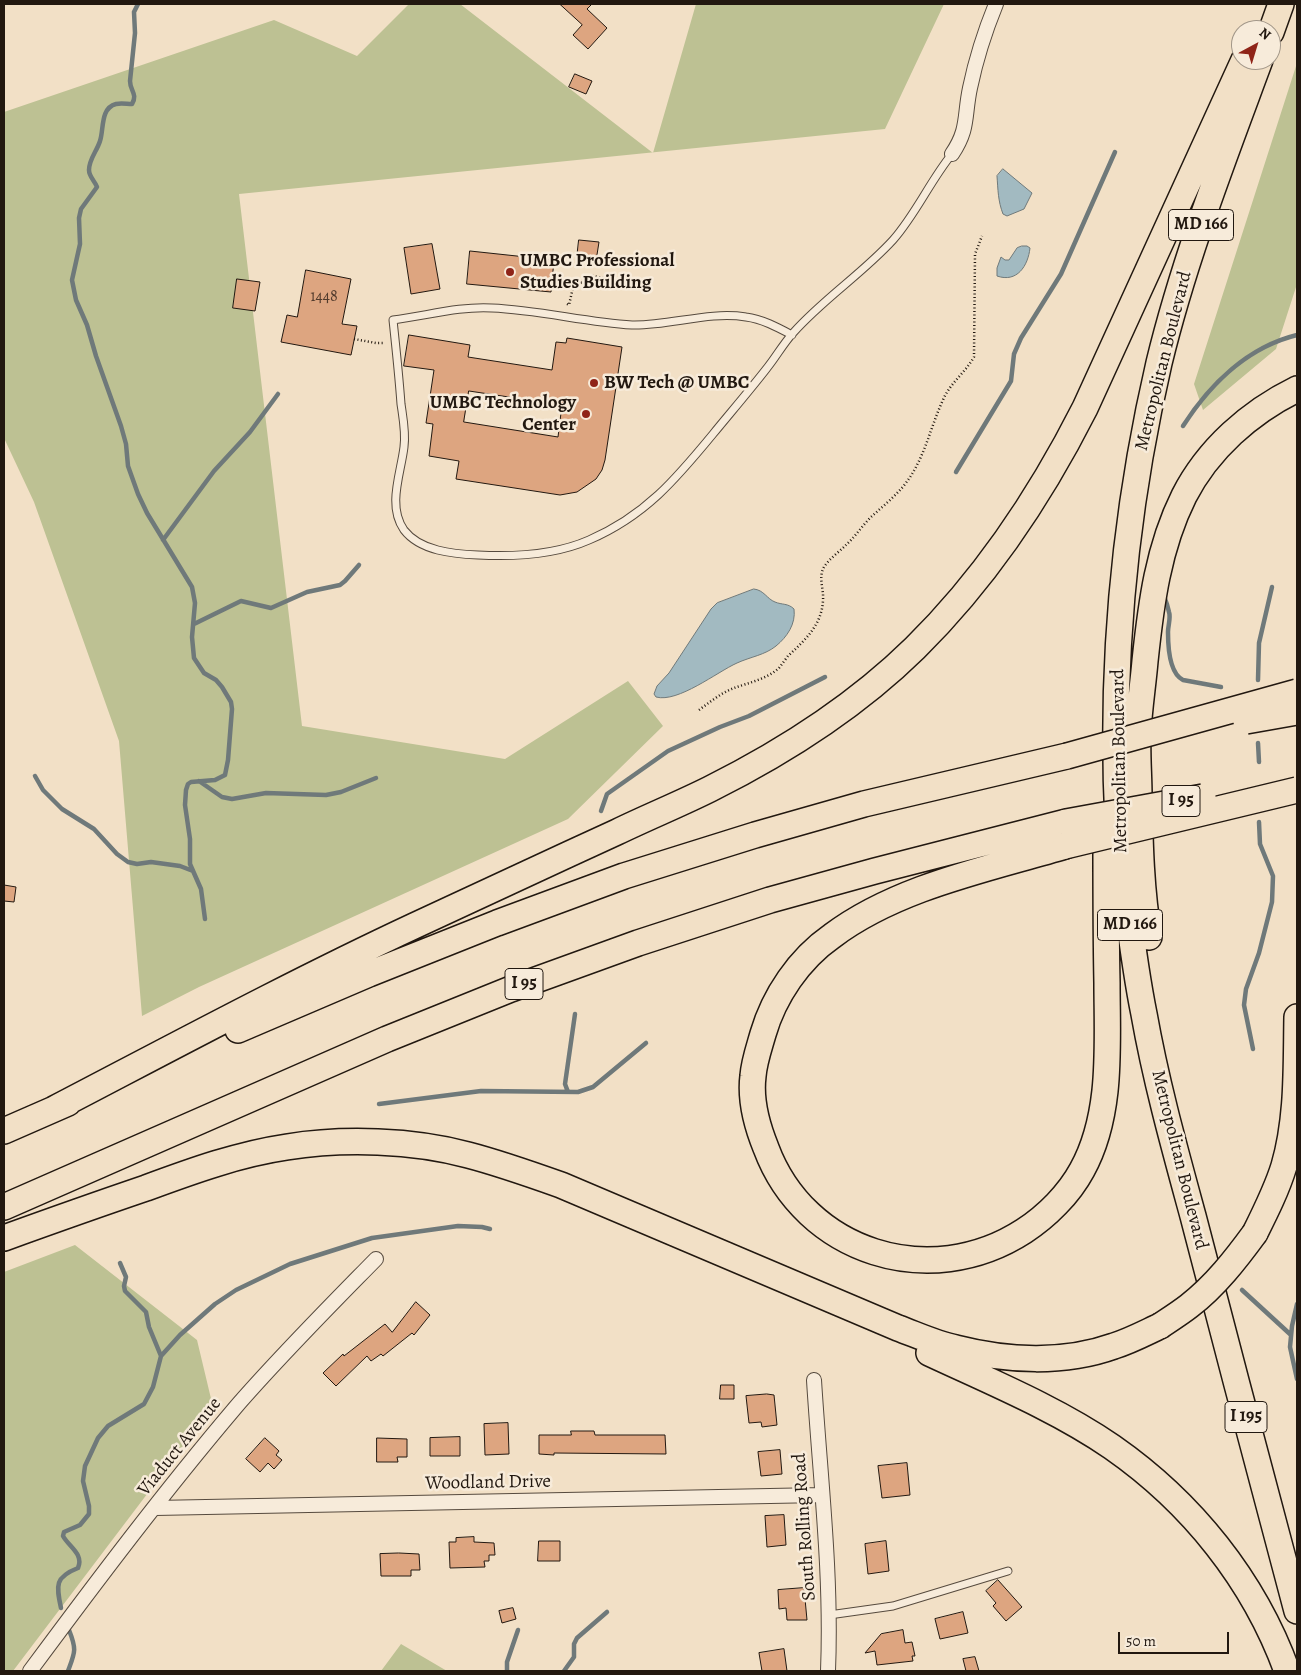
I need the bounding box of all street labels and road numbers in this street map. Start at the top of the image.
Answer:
road number: MD 166 [1168,210,1234,240]
street label: Metropolitan Boulevard [1131,269,1197,453]
street label: Metropolitan Boulevard [1107,669,1133,853]
road number: I 95 [1162,786,1200,816]
road number: MD 166 [1098,910,1162,940]
road number: I 95 [505,969,543,1000]
street label: Metropolitan Boulevard [1146,1068,1212,1252]
street label: Viaduct Avenue [133,1393,227,1501]
road number: I 195 [1225,1401,1267,1432]
street label: South Rolling Road [788,1452,822,1602]
street label: Woodland Drive [425,1471,551,1495]

